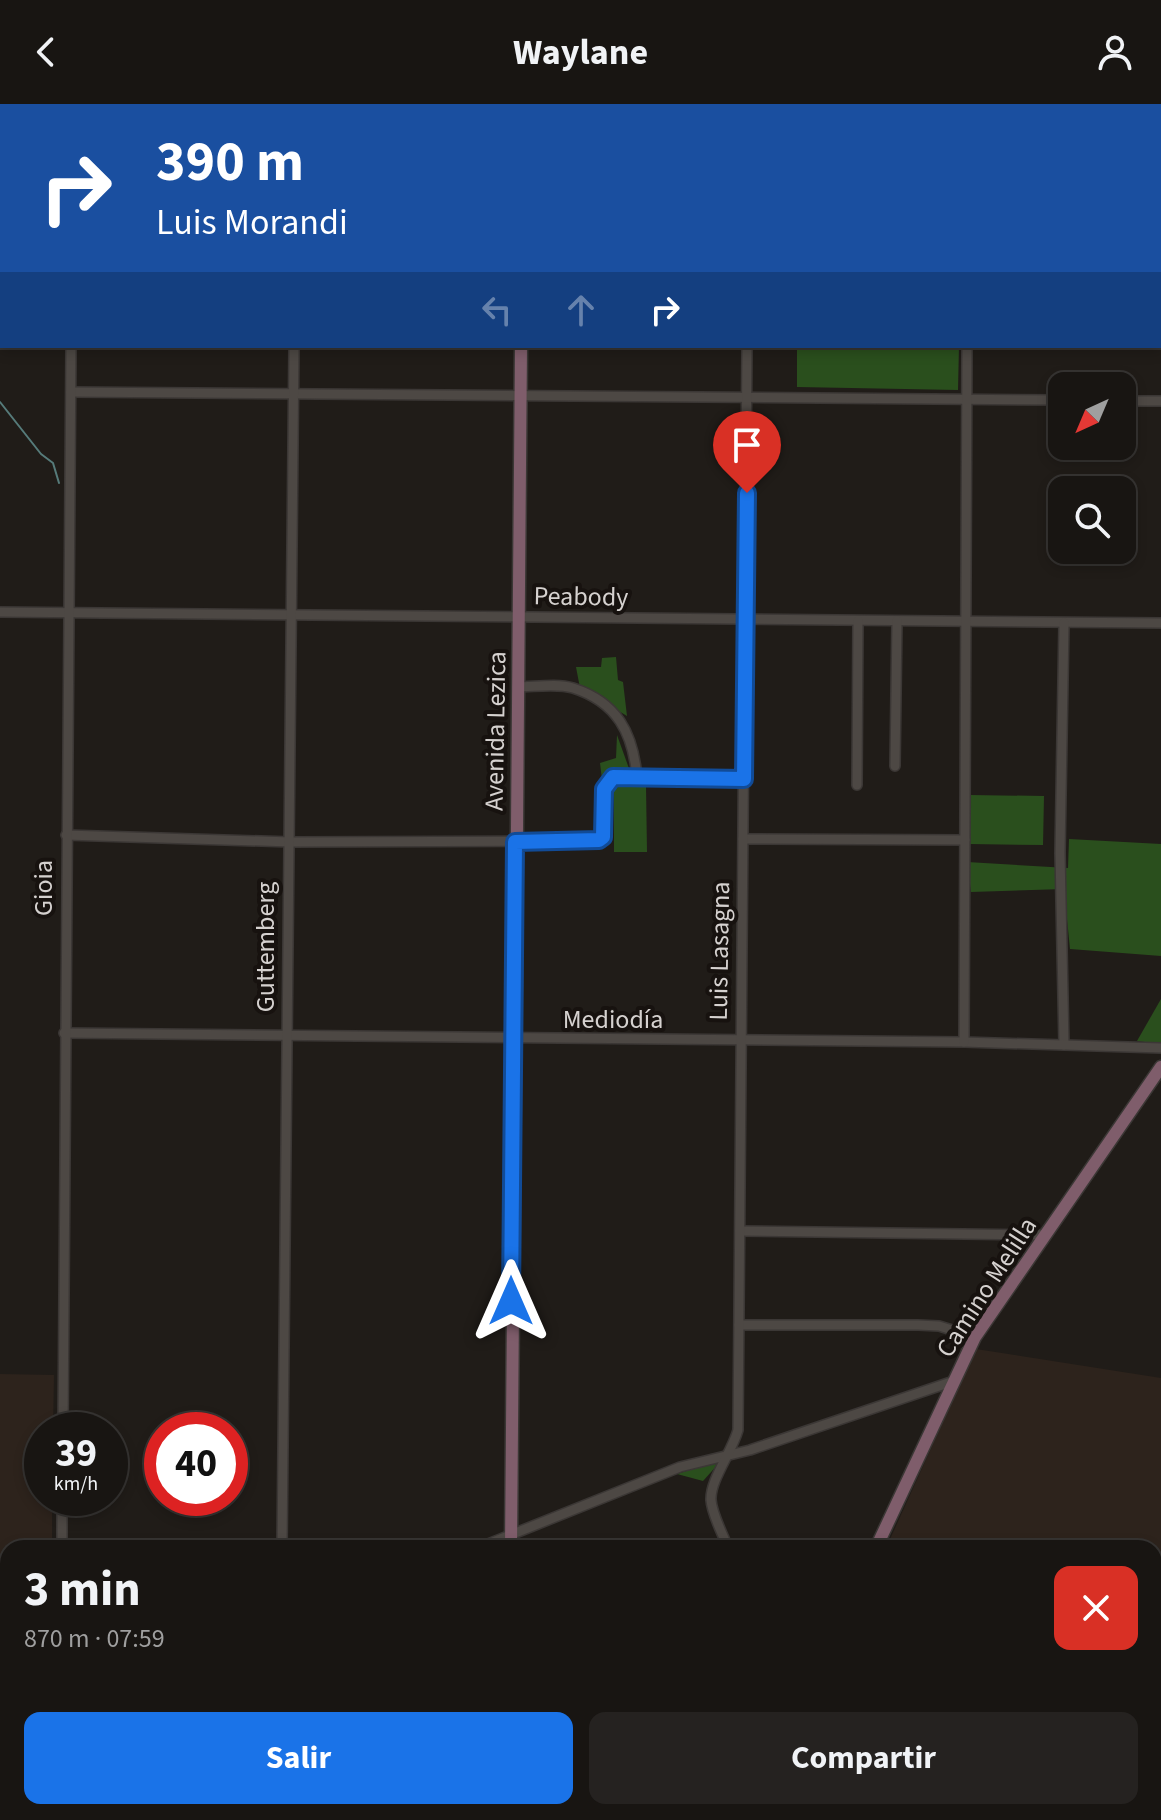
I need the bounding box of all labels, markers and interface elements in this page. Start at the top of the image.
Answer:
text: Waylane [513,27,648,78]
icon: back [24,30,68,74]
icon: person [1093,30,1137,74]
text: 390 m [156,123,304,202]
icon: right [24,136,128,240]
text: Luis Morandi [156,197,348,248]
icon: left [475,288,519,332]
icon: ahead [559,288,603,332]
icon: right [643,288,687,332]
north arrow [1048,372,1136,460]
map controls [1048,372,1136,564]
pin [713,411,781,493]
icon: arrive [725,423,769,467]
button: search [1048,476,1136,564]
street label: Peabody [533,577,629,616]
street label: Avenida Lezica [476,651,515,811]
street label: Gioia [25,860,62,916]
street label: Luis Lasagna [700,881,739,1021]
street label: Guttemberg [247,882,284,1012]
street label: Mediodía [563,1001,663,1038]
street label: Camino Melilla [927,1210,1046,1365]
position arrow [469,1259,553,1343]
speed limit sign: 40 [144,1412,248,1516]
text: 39 [55,1425,97,1482]
text: km/h [54,1470,98,1498]
text: 3 min [24,1556,141,1624]
button: close [1054,1566,1138,1650]
text: 870 m · 07:59 [24,1620,165,1657]
button: Salir [24,1712,573,1804]
button: Compartir [589,1712,1138,1804]

